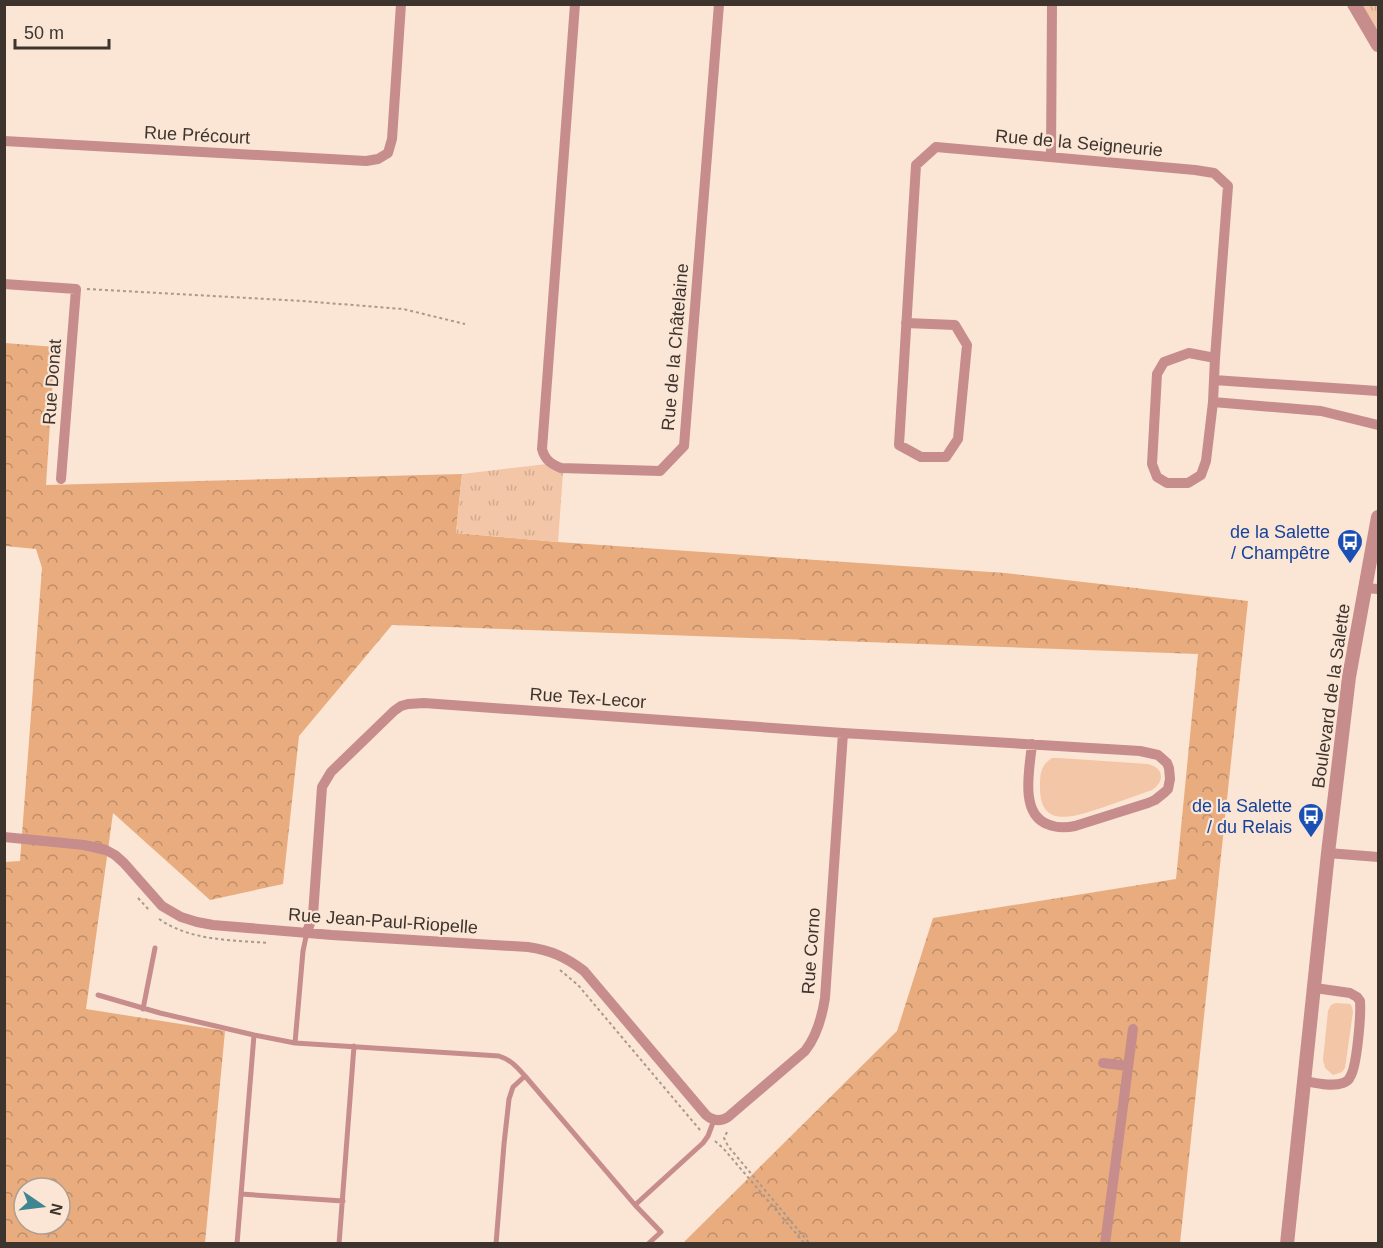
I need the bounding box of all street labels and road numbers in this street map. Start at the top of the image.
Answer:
street label: Rue Précourt [144,122,250,148]
street label: Rue de la Seigneurie [994,126,1164,160]
street label: Rue de la Châtelaine [658,262,692,432]
street label: Rue Donat [39,338,65,426]
street label: Boulevard de la Salette [1308,602,1354,790]
street label: Rue Tex-Lecor [529,684,647,712]
street label: Rue Jean-Paul-Riopelle [287,904,479,938]
street label: Rue Corno [798,907,824,995]

